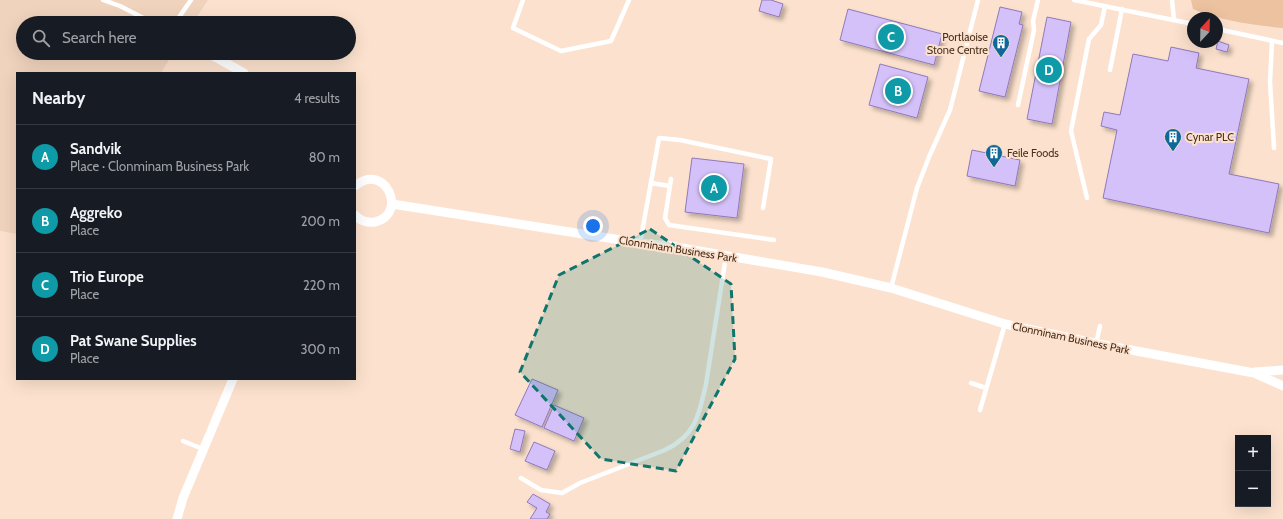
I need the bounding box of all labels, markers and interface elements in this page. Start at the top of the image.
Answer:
north arrow [1187,12,1223,48]
search box [16,16,356,60]
pin: C [878,22,904,52]
icon: search [30,27,52,49]
text: Search here [62,29,137,47]
place label: Portlaoise Stone Centre [927,30,988,57]
building icon: Portlaoise Stone Centre [991,33,1011,58]
pin: D [1036,55,1062,85]
pin: B [885,76,911,106]
text: Nearby [32,88,85,108]
text: 4 results [294,90,340,106]
building icon: Cynar PLC [1163,127,1183,152]
place label: Cynar PLC [1186,130,1234,144]
text: Sandvik [70,140,121,158]
building icon: Feile Foods [984,143,1004,168]
place label: Feile Foods [1007,146,1059,160]
text: A [41,149,49,165]
text: 80 m [309,149,340,165]
text: Place · Clonminam Business Park [70,158,249,174]
pin: A [701,173,727,203]
text: Aggreko [70,204,122,222]
text: B [41,213,49,229]
text: 200 m [301,213,340,229]
your location [583,216,603,236]
text: Place [70,222,99,238]
street label: Clonminam Business Park [618,233,738,265]
text: Trio Europe [70,268,144,286]
text: C [41,277,49,293]
text: 220 m [303,277,340,293]
text: Place [70,286,99,302]
street label: Clonminam Business Park [1011,319,1131,357]
text: Pat Swane Supplies [70,332,197,350]
text: D [40,341,50,357]
text: 300 m [300,341,340,357]
text: Place [70,350,99,366]
map controls [1235,435,1271,507]
button: + [1235,435,1271,471]
button: − [1235,471,1271,507]

